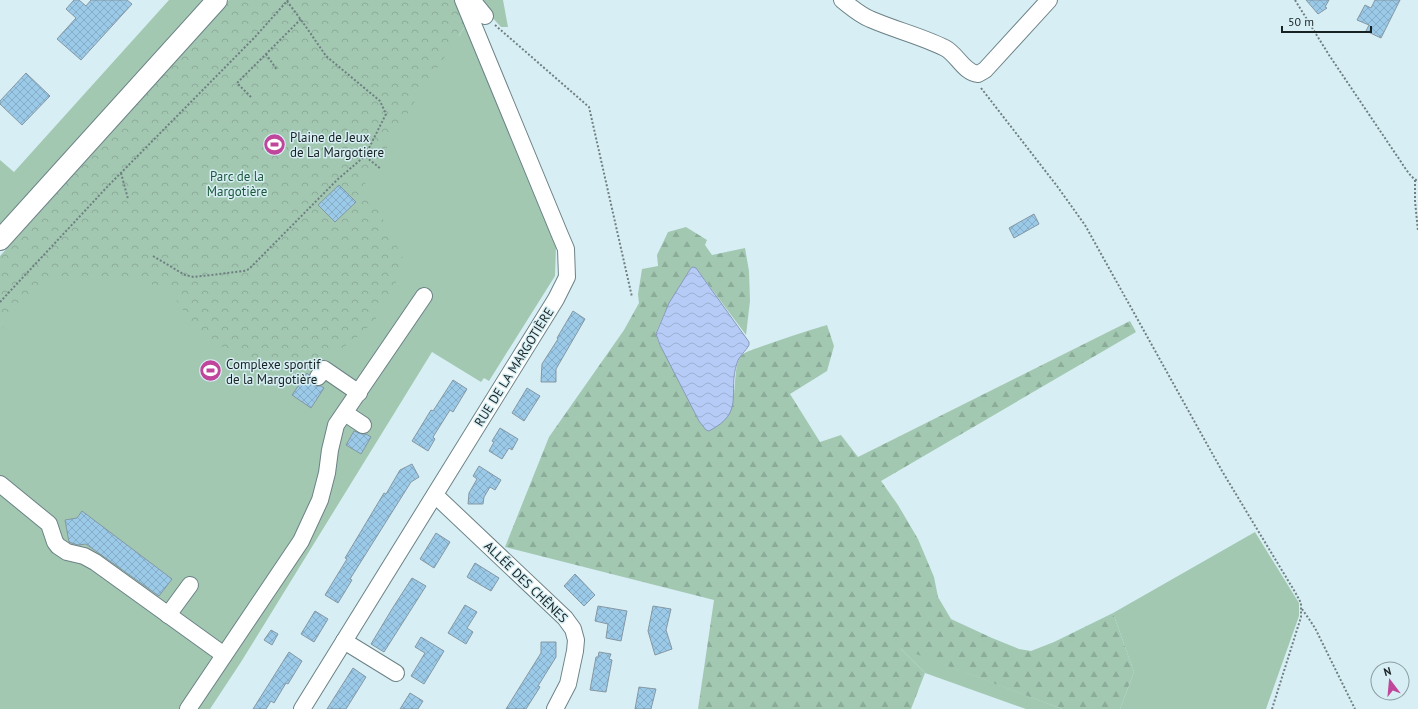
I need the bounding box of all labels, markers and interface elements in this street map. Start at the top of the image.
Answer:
scale bar [1282,8,1371,34]
text: 50 m [1288,14,1314,29]
place label: Plaine de Jeux de La Margotiere [290,129,384,161]
sports icon: Plaine de Jeux de La Margotiere [262,131,288,157]
park label: Parc de la Margotière [207,168,267,200]
street label: RUE DE LA MARGOTIÈRE [471,304,557,430]
place label: Complexe sportif de la Margotière [226,356,321,388]
sports icon: Complexe sportif de la Margotière [197,358,223,384]
street label: ALLÉE DES CHÊNES [481,538,572,626]
north arrow [1370,661,1410,701]
text: N [1382,664,1393,679]

